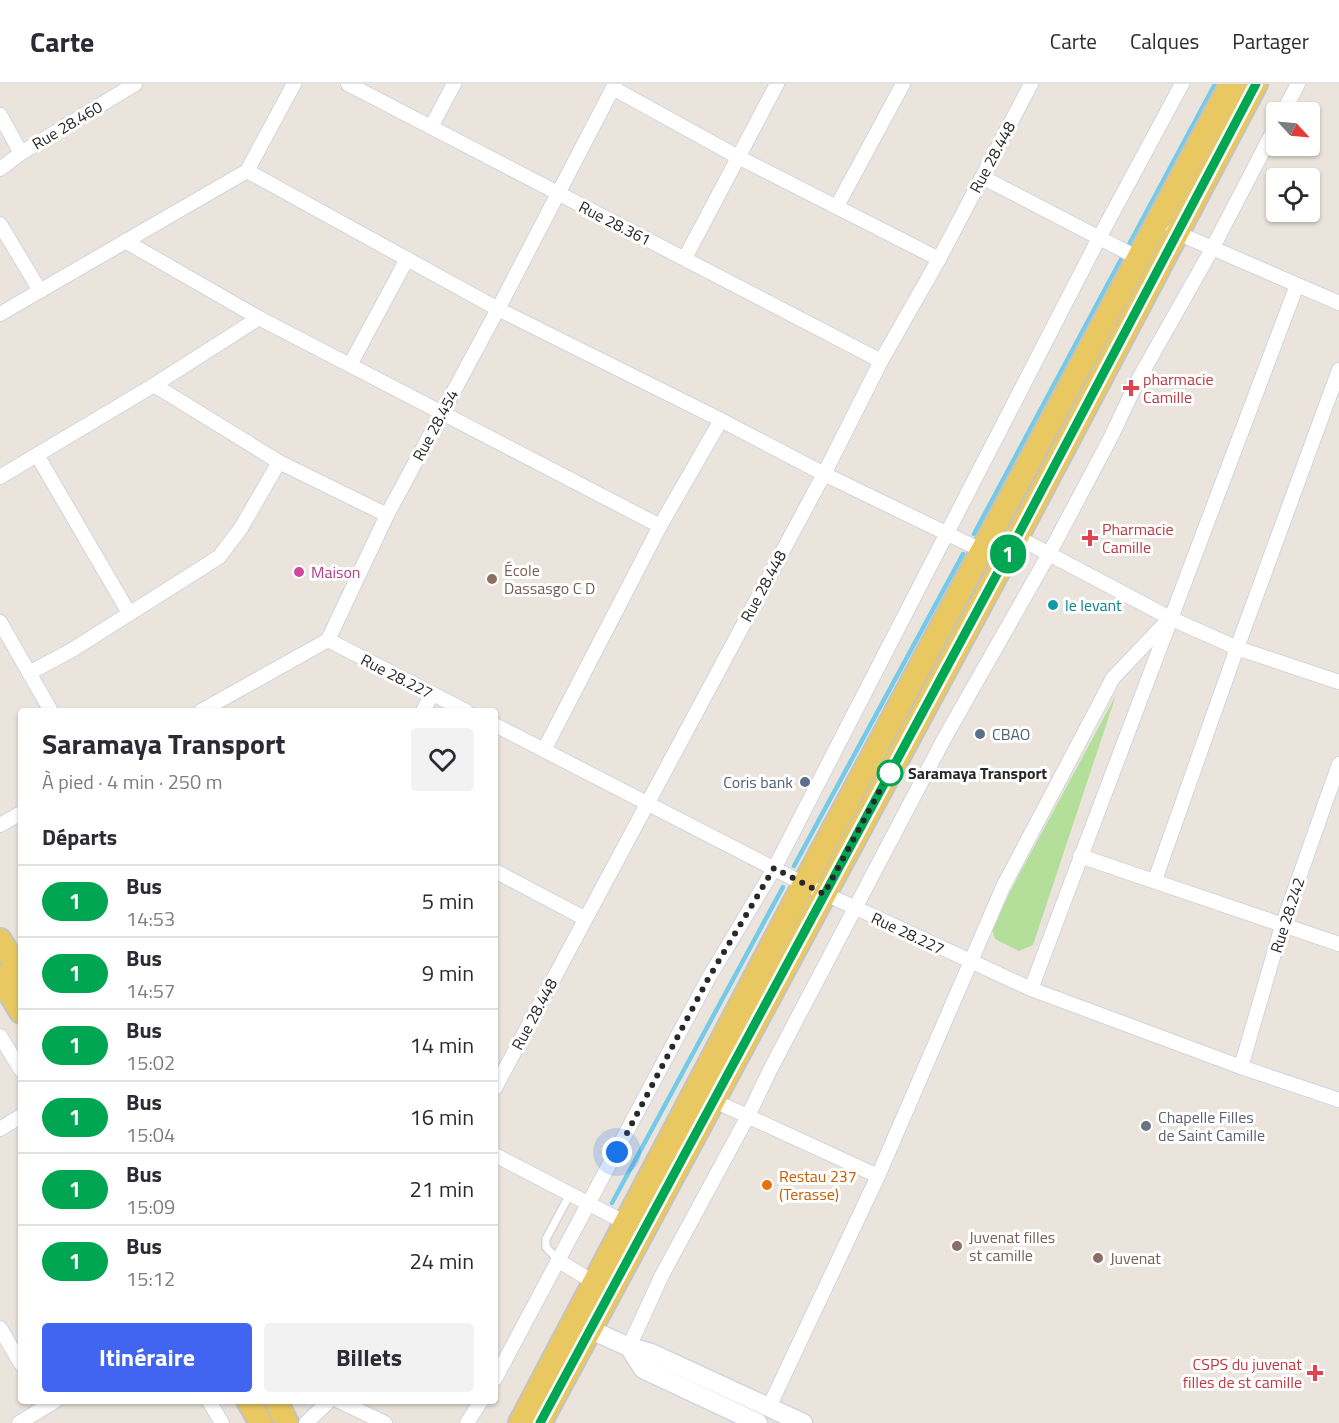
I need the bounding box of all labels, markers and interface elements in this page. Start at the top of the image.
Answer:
text: Carte [30,20,94,63]
text: Carte [1050,25,1097,57]
text: Calques [1130,25,1199,57]
text: Partager [1232,25,1309,57]
street label: Rue 28.460 [27,95,107,155]
north arrow [1266,102,1320,156]
map controls [1266,102,1320,222]
street label: Rue 28.448 [963,117,1021,197]
button: locate [1266,168,1320,222]
street label: Rue 28.361 [575,195,655,251]
place label: pharmacie Camille [1143,367,1214,409]
marker: pharmacie Camille [1124,381,1138,395]
street label: Rue 28.454 [406,385,464,465]
place label: Pharmacie Camille [1102,517,1174,559]
marker: Pharmacie Camille [1083,531,1097,545]
line badge: 1 [988,534,1028,574]
text: 1 [1002,538,1014,570]
street label: Rue 28.448 [734,546,792,626]
place label: École Dassasgo C D [504,558,595,600]
place label: Maison [311,560,360,584]
marker: Maison [292,565,306,579]
marker: École Dassasgo C D [485,572,499,586]
place label: le levant [1065,593,1122,617]
marker: le levant [1046,598,1060,612]
street label: Rue 28.227 [357,648,437,704]
text: Saramaya Transport [42,722,286,765]
place label: CBAO [992,722,1030,746]
marker: CBAO [973,727,987,741]
button: heart [411,728,474,791]
marker: Saramaya Transport [877,760,903,786]
place label: Saramaya Transport [908,761,1047,785]
text: À pied · 4 min · 250 m [42,766,222,797]
place label: Coris bank [723,770,793,794]
marker: Coris bank [798,775,812,789]
text: Départs [42,820,117,854]
text: Bus [126,869,162,903]
street label: Rue 28.242 [1264,874,1310,956]
text: 5 min [422,884,474,918]
text: 1 [69,885,81,917]
text: 14:53 [126,903,175,934]
street label: Rue 28.227 [868,906,948,960]
text: Bus [126,941,162,975]
text: 9 min [422,956,474,990]
text: 1 [69,957,81,989]
street label: Rue 28.448 [505,974,563,1054]
text: 14:57 [126,975,175,1006]
text: Bus [126,1013,162,1047]
text: 14 min [409,1028,474,1062]
text: 1 [69,1029,81,1061]
text: 15:02 [126,1047,175,1078]
text: Bus [126,1085,162,1119]
text: 16 min [409,1100,474,1134]
text: 1 [69,1101,81,1133]
place label: Chapelle Filles de Saint Camille [1158,1105,1265,1147]
text: 15:04 [126,1119,175,1150]
marker: Chapelle Filles de Saint Camille [1139,1119,1153,1133]
your location [602,1137,632,1167]
text: Bus [126,1157,162,1191]
place label: Restau 237 (Terasse) [779,1164,857,1206]
text: 21 min [409,1172,474,1206]
text: 1 [69,1173,81,1205]
marker: Restau 237 (Terasse) [760,1178,774,1192]
text: 15:09 [126,1191,175,1222]
place label: Juvenat filles st camille [969,1225,1055,1267]
text: Bus [126,1229,162,1263]
marker: Juvenat filles st camille [950,1239,964,1253]
text: 24 min [409,1244,474,1278]
text: 1 [69,1245,81,1277]
place label: Juvenat [1110,1246,1161,1270]
marker: Juvenat [1091,1251,1105,1265]
text: 15:12 [126,1263,175,1294]
button: Itinéraire [42,1323,252,1392]
button: Billets [264,1323,474,1392]
place label: CSPS du juvenat filles de st camille [1183,1352,1302,1394]
marker: CSPS du juvenat filles de st camille [1306,1364,1324,1382]

